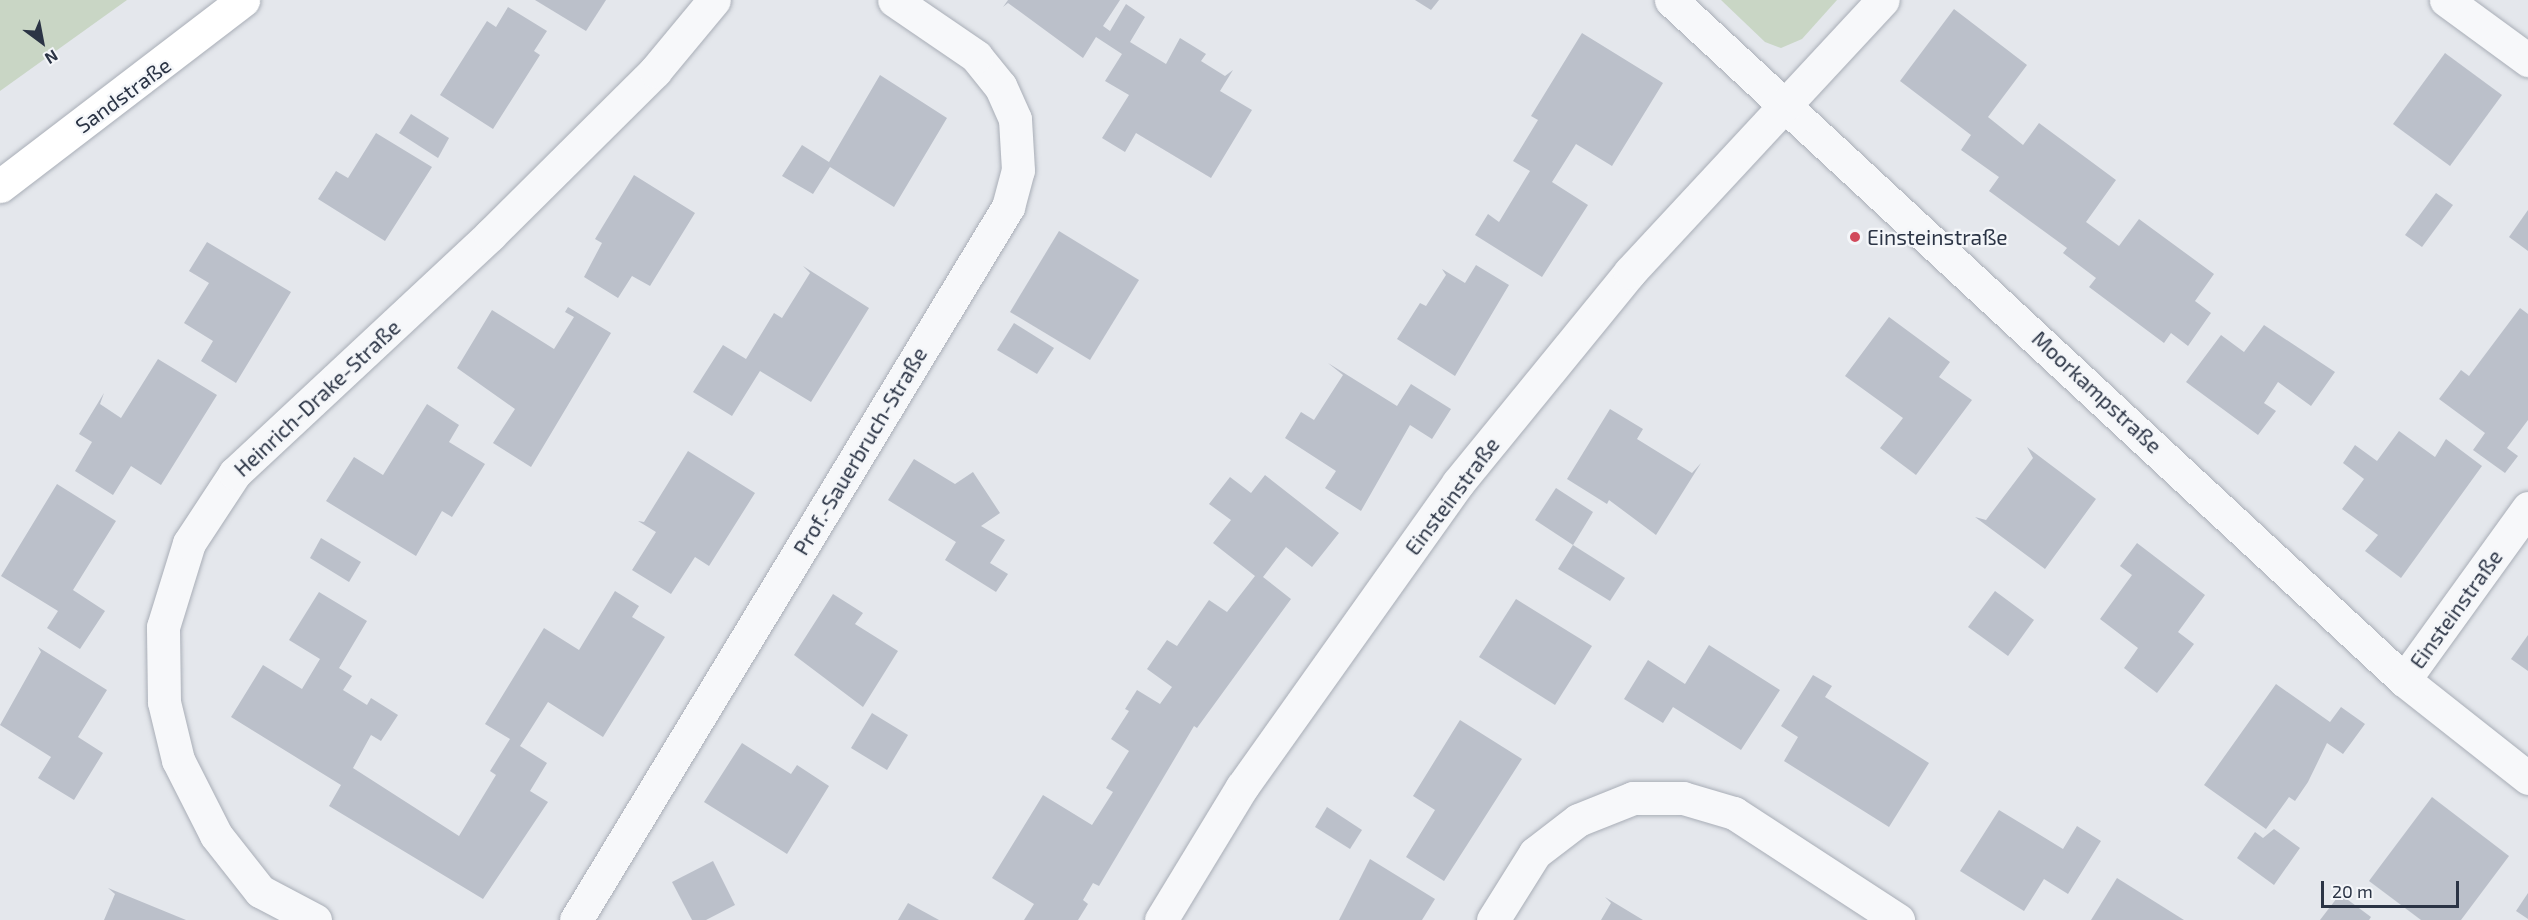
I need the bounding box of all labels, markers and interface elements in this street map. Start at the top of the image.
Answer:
north arrow [12,12,72,72]
text: N [42,47,62,69]
street label: Sandstraße [70,52,176,138]
place label: Einsteinstraße [1867,224,2008,250]
marker: Einsteinstraße [1848,230,1862,244]
street label: Heinrich-Drake-Straße [229,314,405,482]
street label: Moorkampstraße [2027,326,2167,458]
street label: Prof.-Sauerbruch-Straße [788,343,932,559]
street label: Einsteinstraße [1400,432,1504,560]
street label: Einsteinstraße [2404,545,2508,673]
scale bar [2324,869,2462,907]
text: 20 m [2332,880,2373,902]

